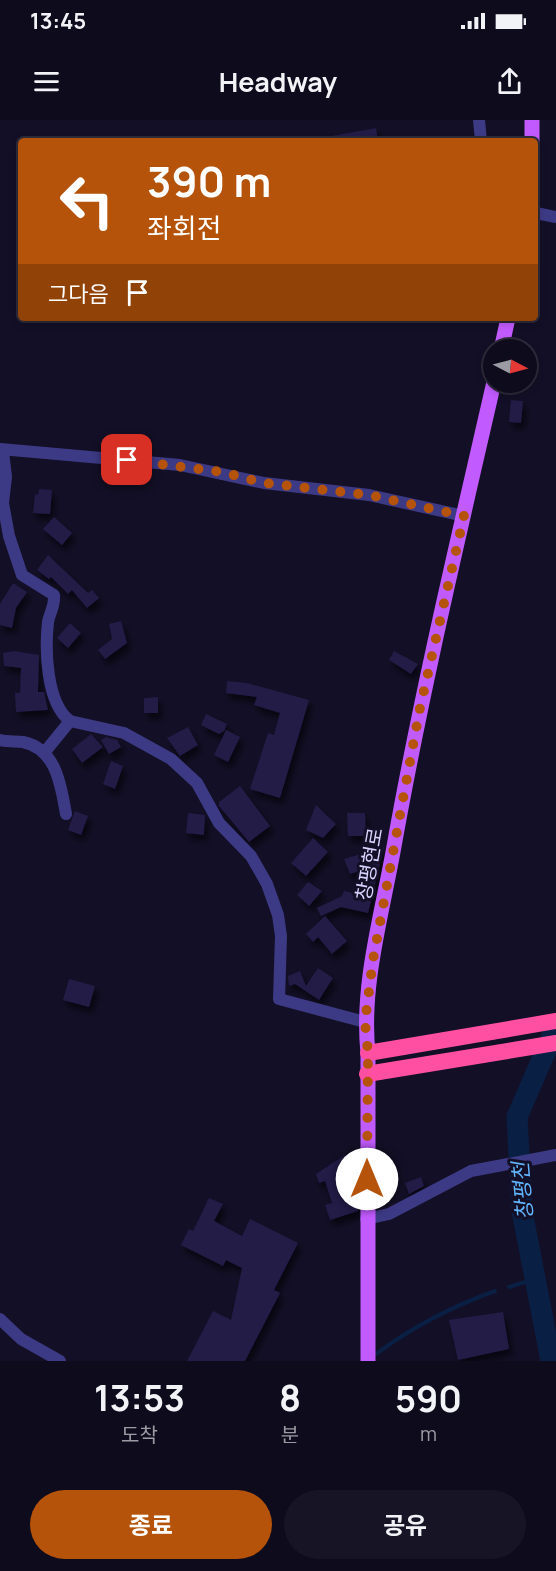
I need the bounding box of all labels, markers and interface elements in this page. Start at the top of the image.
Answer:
text: 13:45 [30,6,86,36]
text: Headway [219,63,337,100]
icon: menu [30,65,63,98]
icon: share [493,65,526,98]
text: 390 m [147,152,271,210]
icon: left [48,162,126,240]
text: 좌회전 [147,209,222,246]
icon: arrive [121,276,154,309]
text: 그다음 [48,279,109,309]
north arrow [483,339,537,393]
map controls [483,339,537,393]
pin [101,434,152,485]
icon: arrive [110,443,143,476]
street label: 창평현로 [349,825,389,903]
position arrow [335,1147,399,1211]
water label: 창평천 [505,1158,538,1221]
text: 13:53 [94,1373,185,1422]
text: 8 [279,1373,301,1422]
text: 590 [395,1374,462,1423]
text: m [420,1420,437,1447]
text: 도착 [121,1421,158,1448]
text: 분 [281,1421,299,1448]
button: 종료 [30,1490,272,1559]
button: 공유 [284,1490,526,1559]

